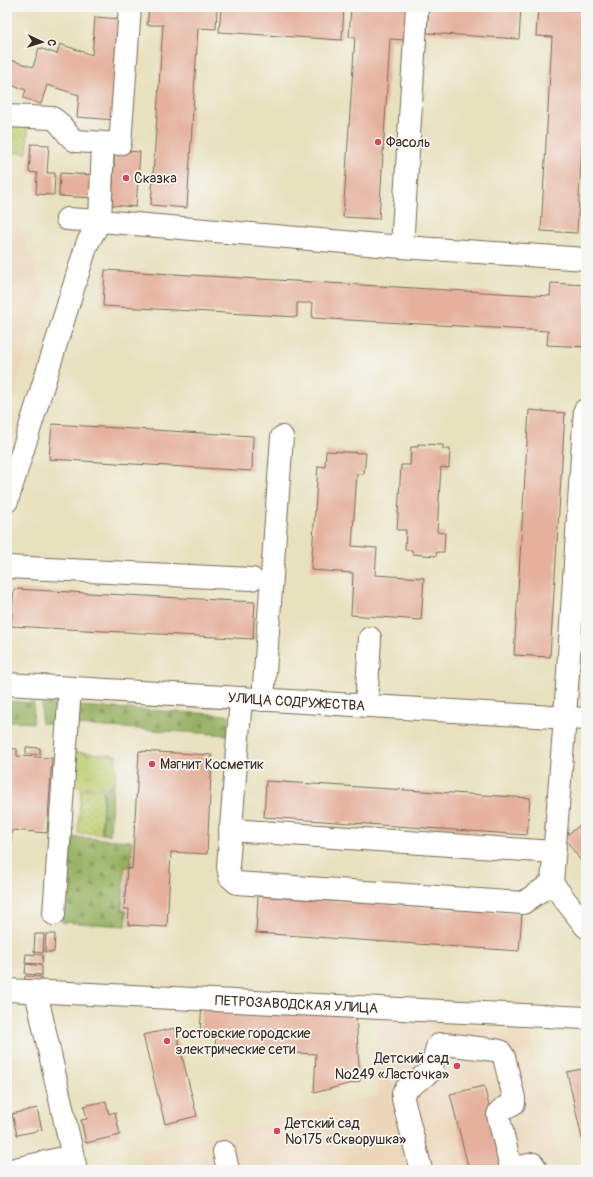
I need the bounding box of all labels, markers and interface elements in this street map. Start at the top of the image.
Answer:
north arrow [22,22,62,62]
text: С [45,39,58,47]
place label: Фасоль [386,134,430,151]
marker: Фасоль [373,137,383,147]
place label: Сказка [134,170,177,187]
marker: Сказка [121,173,131,183]
street label: УЛИЦА СОДРУЖЕСТВА [227,689,366,714]
place label: Магнит Косметик [160,756,264,773]
marker: Магнит Косметик [147,759,157,769]
street label: ПЕТРОЗАВОДСКАЯ УЛИЦА [215,992,379,1016]
place label: Ростовские городские электрические сети [175,1025,311,1058]
marker: Ростовские городские электрические сети [162,1036,172,1046]
place label: Детский сад №249 «Ласточка» [335,1050,450,1083]
marker: Детский сад №249 «Ласточка» [452,1061,462,1071]
place label: Детский сад №175 «Скворушка» [284,1115,406,1148]
marker: Детский сад №175 «Скворушка» [272,1126,282,1136]

